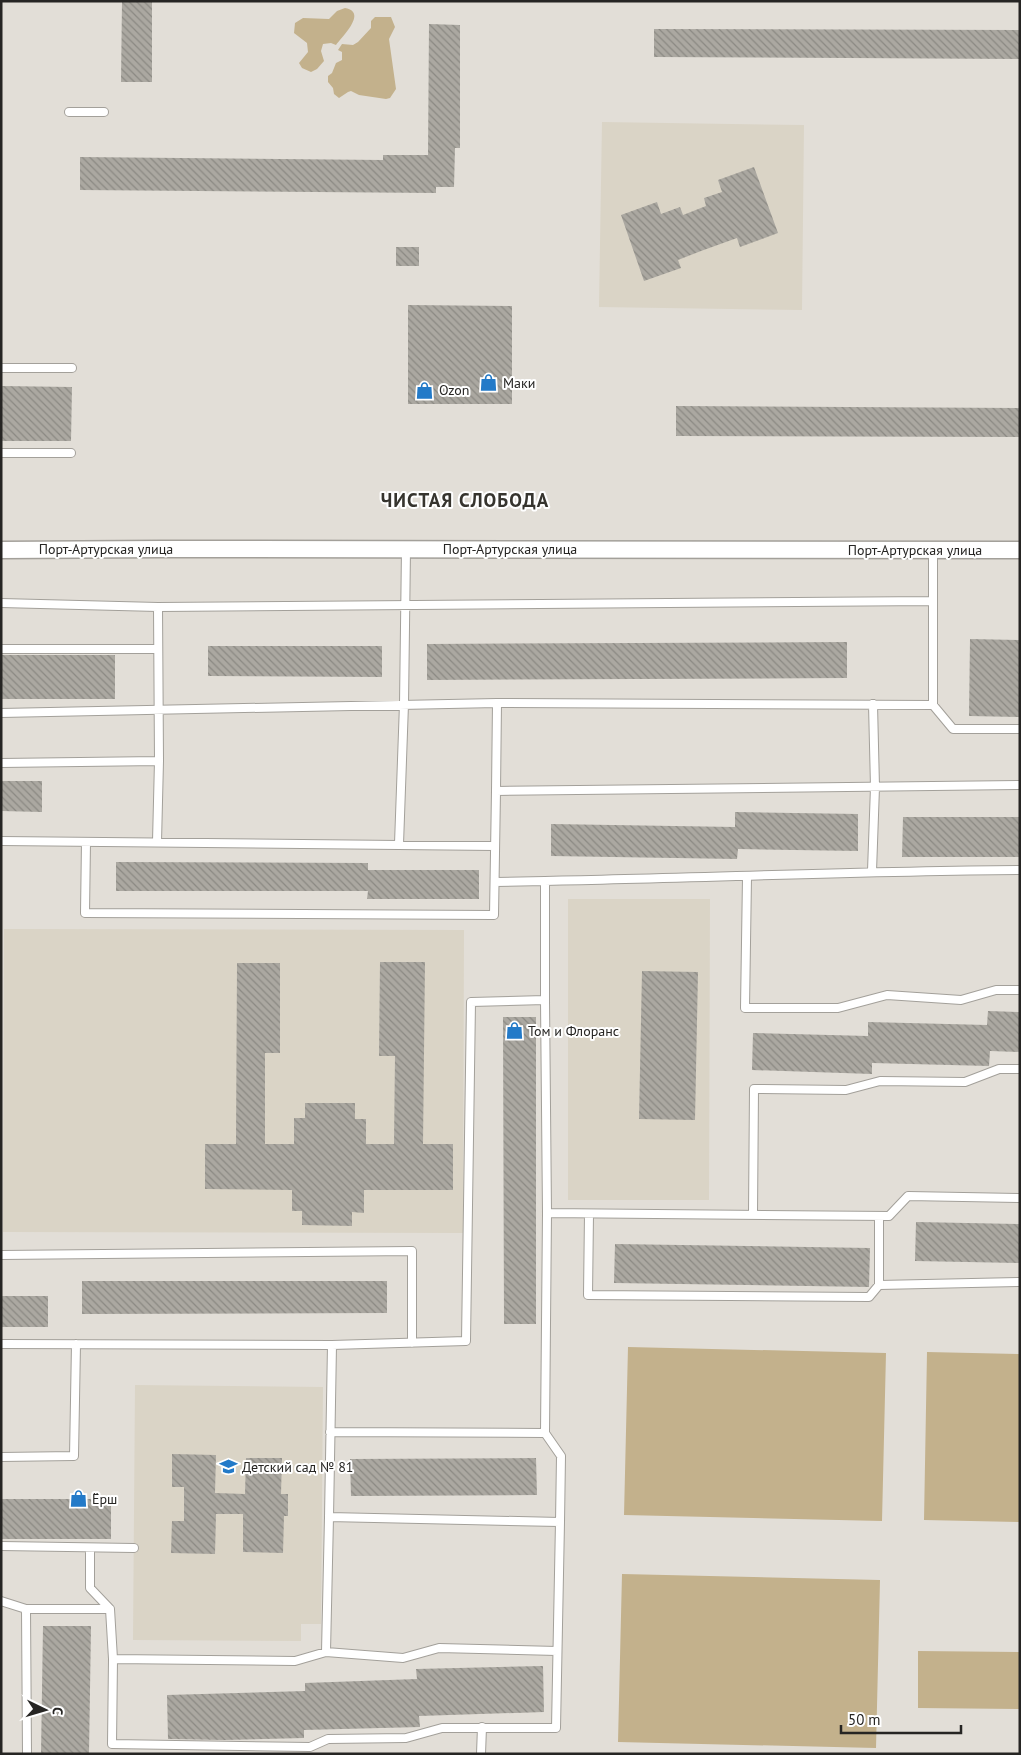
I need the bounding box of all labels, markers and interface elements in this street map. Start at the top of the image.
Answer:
shop icon: Маки [479,373,499,393]
place label: Маки [503,374,535,392]
shop icon: Ozon [415,380,435,400]
place label: Ozon [439,381,469,399]
district label: ЧИСТАЯ СЛОБОДА [381,488,549,512]
street label: Порт-Артурская улица [39,540,173,558]
street label: Порт-Артурская улица [443,540,577,558]
street label: Порт-Артурская улица [848,541,982,559]
shop icon: Том и Флоранс [504,1021,524,1041]
place label: Том и Флоранс [528,1022,619,1040]
school or university icon: Детский сад № 81 [218,1457,238,1477]
place label: Детский сад № 81 [242,1458,353,1476]
shop icon: Ёрш [68,1489,88,1509]
place label: Ёрш [92,1490,117,1508]
north arrow [20,1685,70,1735]
scale bar [841,1702,961,1734]
text: С [49,1706,67,1716]
text: 50 m [848,1710,881,1729]

